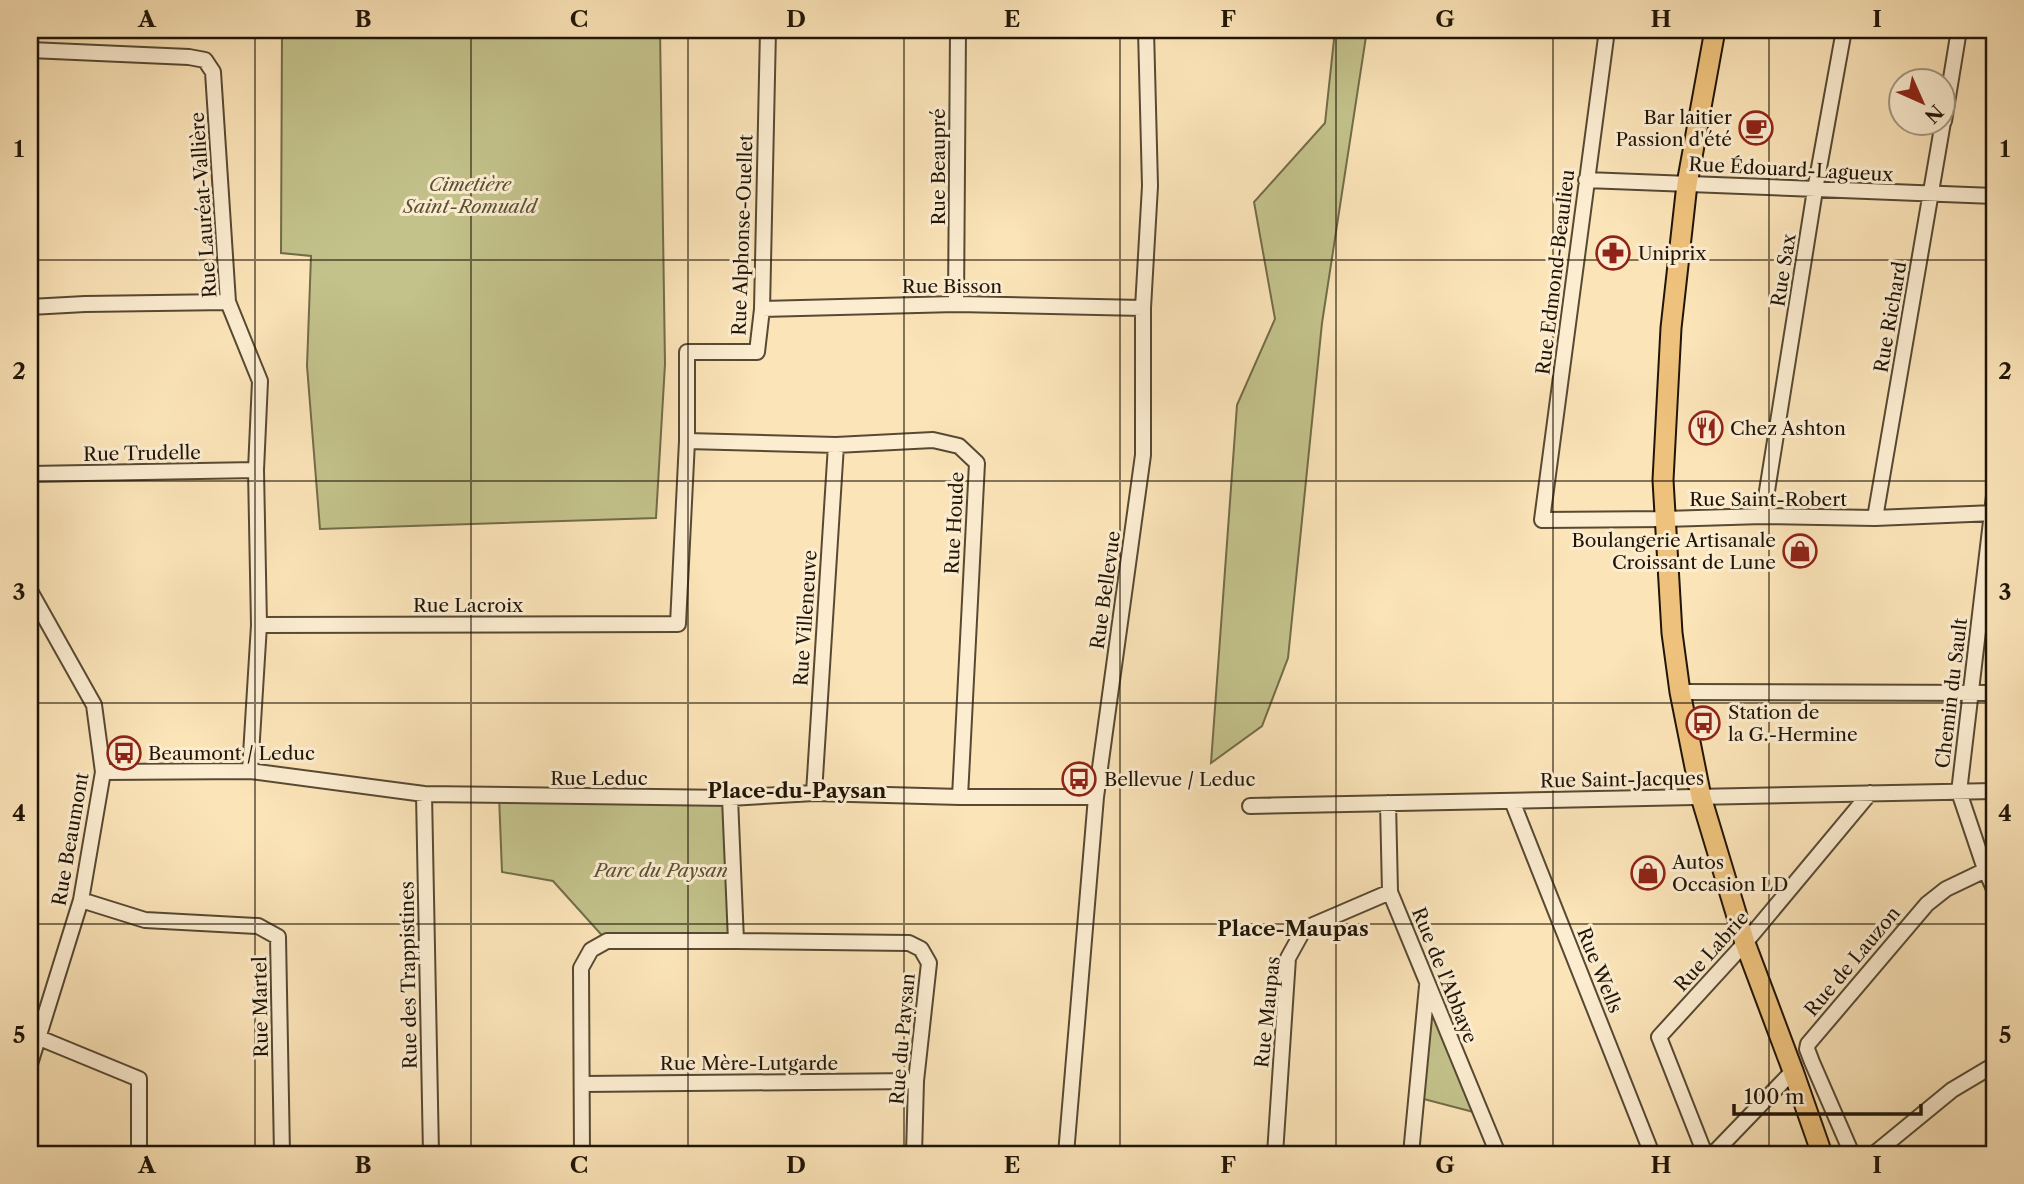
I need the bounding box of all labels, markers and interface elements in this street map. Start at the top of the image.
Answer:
text: A [137,5,157,33]
text: B [354,5,372,33]
text: C [570,5,588,33]
text: D [786,5,806,33]
text: E [1004,5,1020,33]
text: F [1220,5,1236,33]
text: G [1435,5,1455,33]
text: H [1651,5,1672,33]
text: I [1872,5,1882,33]
north arrow [1888,66,1958,136]
text: N [1920,100,1948,128]
place label: Bar laitier Passion d'été [1615,106,1732,151]
street label: Rue Beaupré [927,108,950,226]
cafe icon: Bar laitier Passion d'été [1737,109,1775,147]
street label: Rue Lauréat-Vallière [186,111,221,299]
street label: Rue Alphonse-Ouellet [727,134,758,336]
text: 1 [14,135,25,163]
text: 1 [2000,135,2011,163]
street label: Rue Édouard-Lagueux [1688,153,1895,186]
street label: Rue Edmond-Beaulieu [1531,168,1580,376]
park label: Cimetière Saint-Romuald [402,173,538,218]
street label: Rue Sax [1766,231,1801,308]
pharmacy icon: Uniprix [1594,234,1632,272]
place label: Uniprix [1638,242,1707,265]
street label: Rue Richard [1869,259,1912,374]
street label: Rue Bisson [902,275,1002,298]
text: 2 [12,357,26,385]
text: 2 [1998,357,2012,385]
restaurant icon: Chez Ashton [1687,409,1725,447]
place label: Chez Ashton [1730,417,1846,440]
street label: Rue Trudelle [83,441,201,466]
street label: Rue Houde [940,471,969,575]
street label: Rue Saint-Robert [1689,488,1847,511]
street label: Rue Bellevue [1086,529,1125,651]
place label: Boulangerie Artisanale Croissant de Lune [1571,529,1776,574]
shop icon: Boulangerie Artisanale Croissant de Lune [1781,532,1819,570]
street label: Rue Villeneuve [789,549,822,687]
text: 3 [13,578,26,606]
text: 3 [1999,578,2012,606]
street label: Rue Lacroix [413,594,524,617]
street label: Chemin du Sault [1931,616,1972,770]
place label: Station de la G.-Hermine [1728,701,1858,746]
bus stop icon: Station de la G.-Hermine [1684,704,1722,742]
bus stop icon: Beaumont / Leduc [105,734,143,772]
place label: Beaumont / Leduc [148,742,315,765]
bus stop icon: Bellevue / Leduc [1060,760,1098,798]
street label: Rue Leduc [550,767,648,790]
street label: Rue Saint-Jacques [1540,767,1704,792]
place label: Bellevue / Leduc [1104,768,1255,791]
street label: Rue Beaumont [47,770,94,908]
district label: Place-du-Paysan [708,778,887,803]
text: 4 [12,799,26,827]
text: 4 [1998,799,2012,827]
place label: Autos Occasion LD [1671,851,1788,896]
shop icon: Autos Occasion LD [1629,854,1667,892]
park label: Parc du Paysan [592,859,728,882]
street label: Rue des Trappistines [395,881,422,1069]
street label: Rue de Lauzon [1800,902,1905,1021]
street label: Rue de l'Abbaye [1407,904,1482,1046]
street label: Rue Labrie [1669,907,1753,996]
district label: Place-Maupas [1217,916,1369,941]
street label: Rue Wells [1572,924,1627,1016]
street label: Rue Maupas [1250,955,1285,1069]
street label: Rue Martel [248,956,273,1058]
street label: Rue du Paysan [885,972,920,1106]
text: 5 [13,1021,25,1049]
text: 5 [1999,1021,2011,1049]
street label: Rue Mère-Lutgarde [660,1052,838,1075]
scale bar [1734,1072,1921,1116]
text: 100 m [1744,1084,1805,1109]
text: A [137,1151,157,1179]
text: B [354,1151,372,1179]
text: C [570,1151,588,1179]
text: D [786,1151,806,1179]
text: E [1004,1151,1020,1179]
text: F [1220,1151,1236,1179]
text: G [1435,1151,1455,1179]
text: H [1651,1151,1672,1179]
text: I [1872,1151,1882,1179]

